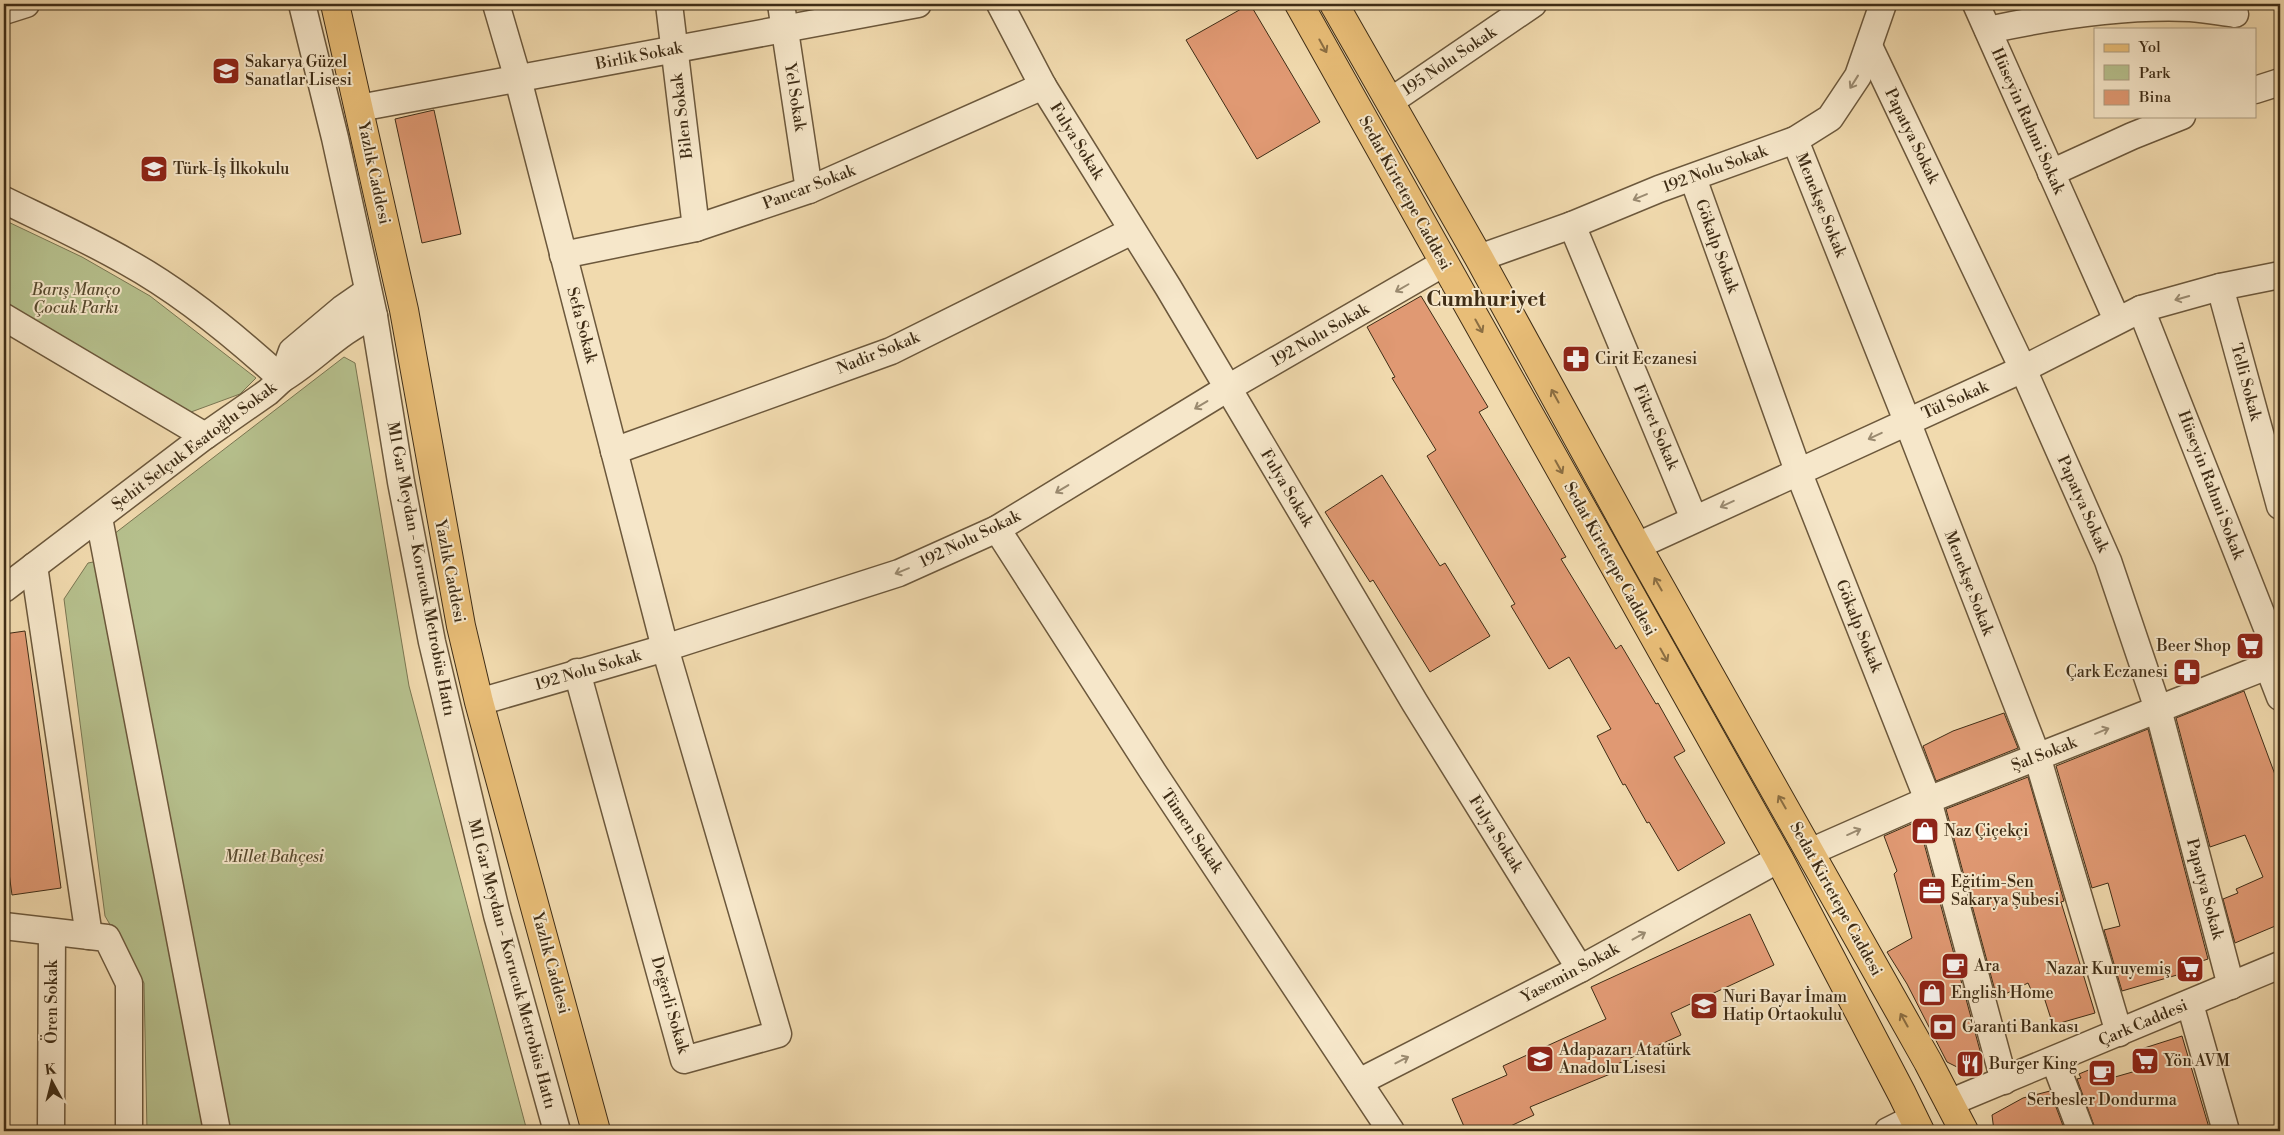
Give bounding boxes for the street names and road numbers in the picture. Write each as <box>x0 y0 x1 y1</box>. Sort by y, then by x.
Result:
street label: 195 Nolu Sokak <box>1398 21 1501 100</box>
street label: Birlik Sokak <box>593 37 686 74</box>
street label: Hüseyin Rahmi Sokak <box>1987 45 2070 199</box>
street label: Yel Sokak <box>780 60 811 134</box>
street label: Bilen Sokak <box>667 71 697 161</box>
street label: Papatya Sokak <box>1880 85 1944 189</box>
street label: Fulya Sokak <box>1045 99 1109 185</box>
street label: Sedat Kirtetepe Caddesi <box>1354 112 1456 274</box>
street label: Yazlık Caddesi <box>353 119 395 226</box>
street label: 192 Nolu Sokak <box>1660 140 1772 197</box>
street label: Menekşe Sokak <box>1791 150 1852 262</box>
street label: Pancar Sokak <box>760 160 860 214</box>
street label: Gökalp Sokak <box>1691 196 1744 297</box>
street label: Sefa Sokak <box>562 285 602 367</box>
street label: 192 Nolu Sokak <box>1267 298 1374 371</box>
street label: Nadir Sokak <box>834 327 924 379</box>
street label: Telli Sokak <box>2226 341 2266 425</box>
street label: Şehit Selçuk Esatoğlu Sokak <box>108 376 282 515</box>
street label: Tül Sokak <box>1919 376 1993 423</box>
street label: Fikret Sokak <box>1629 381 1684 474</box>
street label: Hüseyin Rahmi Sokak <box>2173 408 2249 564</box>
street label: M1 Gar Meydan - Korucuk Metrobüs Hattı <box>383 420 459 718</box>
street label: Fulya Sokak <box>1256 446 1319 532</box>
street label: Papatya Sokak <box>2053 453 2114 557</box>
street label: Sedat Kirtetepe Caddesi <box>1559 478 1661 640</box>
street label: 192 Nolu Sokak <box>916 505 1025 572</box>
street label: Yazlık Caddesi <box>430 517 470 624</box>
street label: Menekşe Sokak <box>1940 528 1999 640</box>
street label: Gökalp Sokak <box>1831 577 1887 677</box>
street label: 192 Nolu Sokak <box>532 645 645 695</box>
street label: Şal Sokak <box>2008 732 2081 776</box>
street label: Tümen Sokak <box>1156 785 1228 878</box>
street label: Fulya Sokak <box>1464 792 1528 878</box>
street label: M1 Gar Meydan - Korucuk Metrobüs Hattı <box>464 817 560 1111</box>
street label: Sedat Kirtetepe Caddesi <box>1785 818 1887 980</box>
street label: Papatya Sokak <box>2182 836 2229 943</box>
street label: Yazlık Caddesi <box>528 909 574 1016</box>
street label: Yasemin Sokak <box>1517 938 1624 1008</box>
street label: Değerli Sokak <box>647 954 694 1057</box>
street label: Ören Sokak <box>40 959 62 1044</box>
street label: Çark Caddesi <box>2095 995 2191 1051</box>

